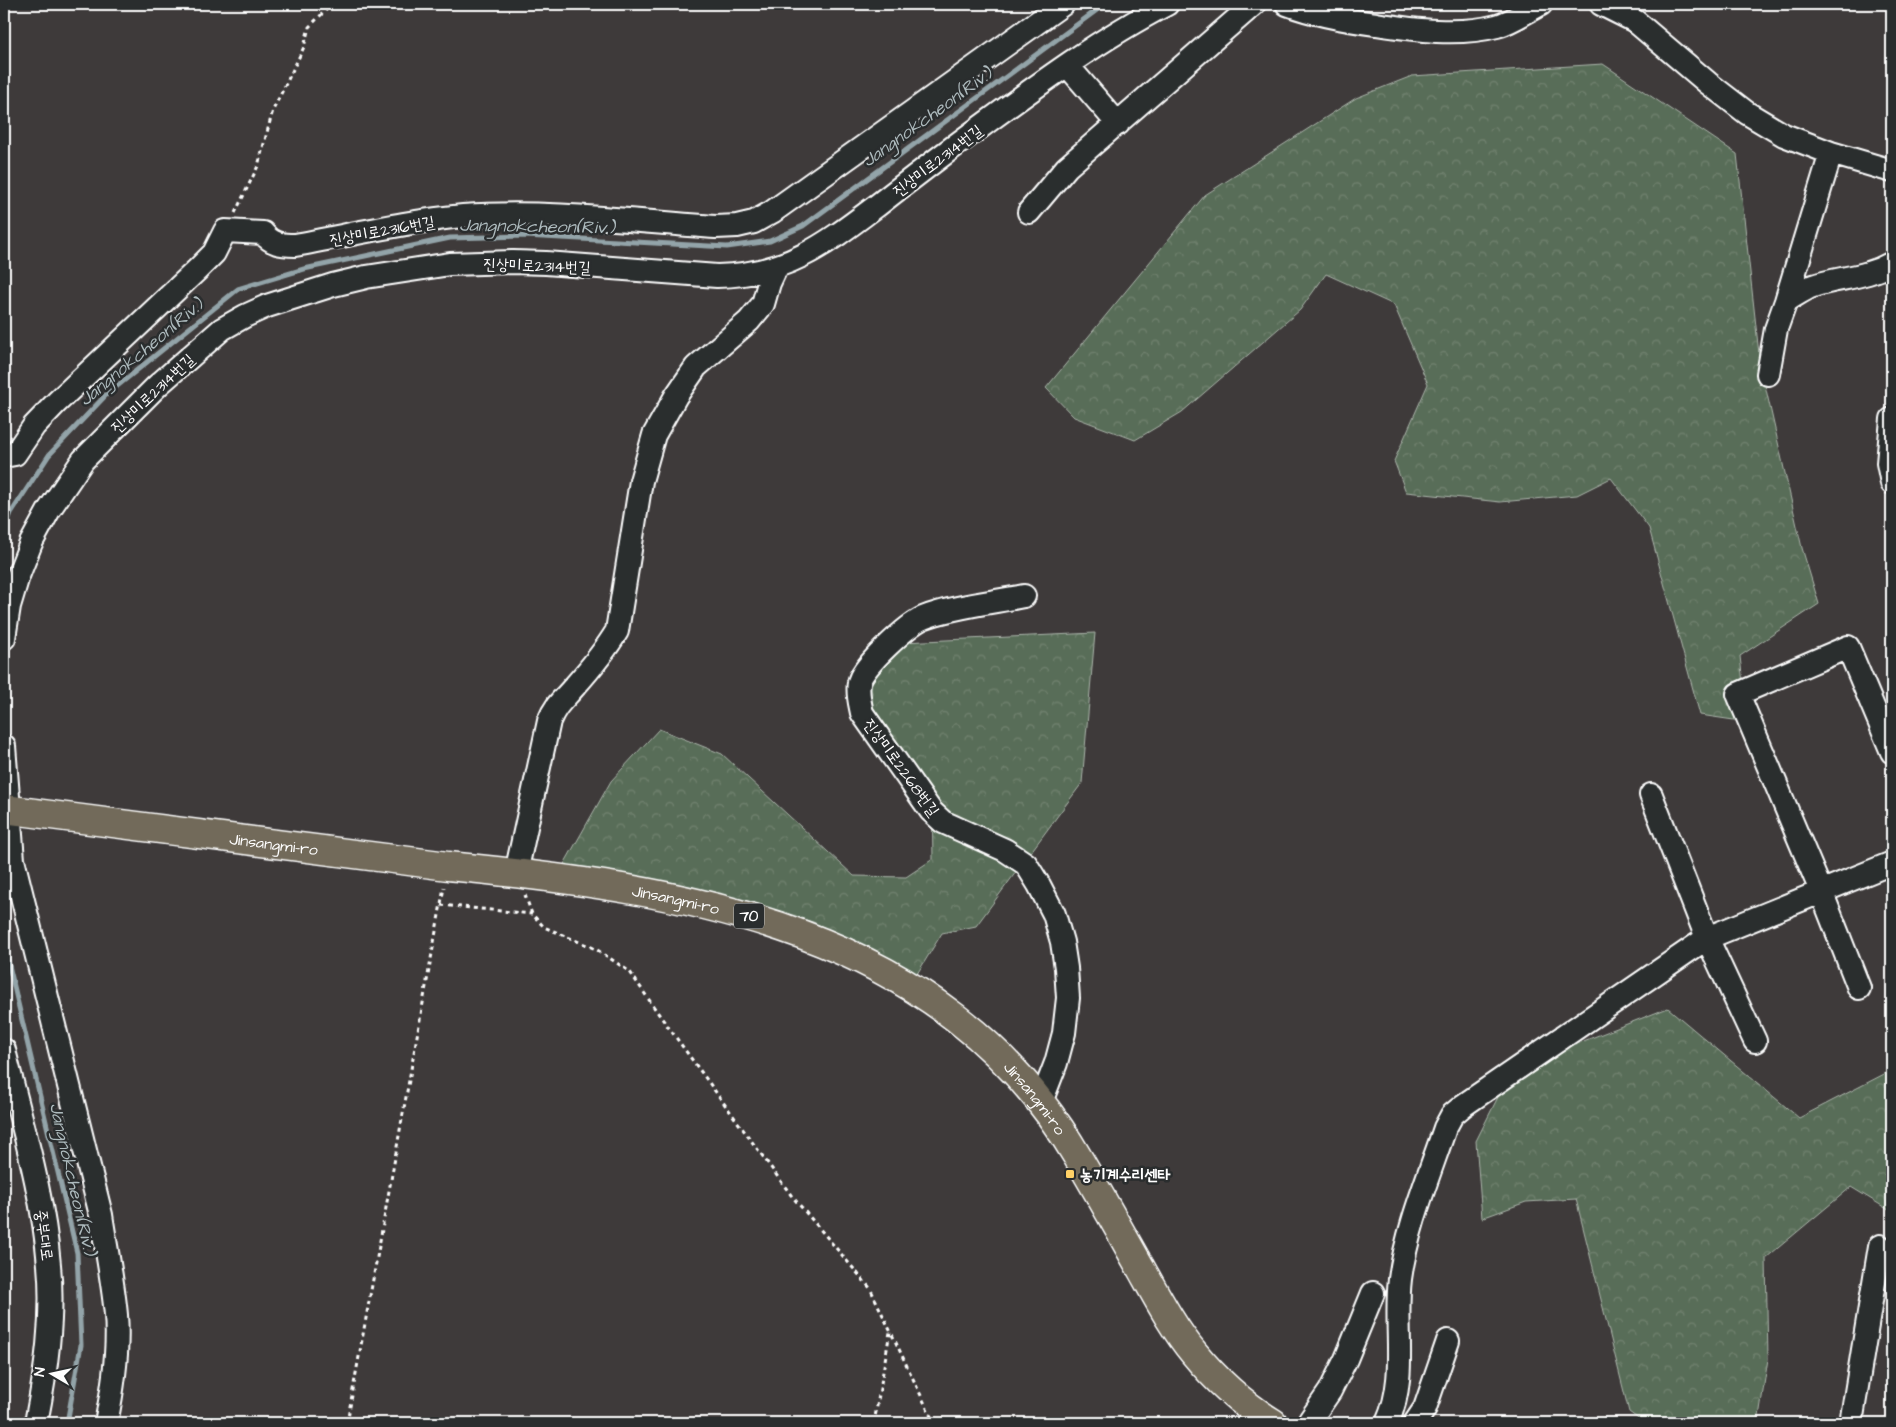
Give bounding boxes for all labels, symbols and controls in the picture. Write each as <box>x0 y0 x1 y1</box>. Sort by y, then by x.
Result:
water label: Jangnokcheon(Riv.) <box>857 61 999 174</box>
street label: 진상미로2314번길 <box>888 120 987 202</box>
street label: 진상미로2316번길 <box>328 211 437 251</box>
water label: Jangnokcheon(Riv.) <box>459 213 617 241</box>
street label: 진상미로2314번길 <box>483 253 591 279</box>
water label: Jangnokcheon(Riv.) <box>74 292 211 413</box>
street label: 진상미로2314번길 <box>106 349 200 438</box>
street label: 진상미로2268번길 <box>858 714 944 821</box>
street label: Jinsangmi-ro <box>228 828 319 861</box>
street label: Jinsangmi-ro <box>630 880 722 920</box>
road number: 70 <box>734 904 764 928</box>
street label: Jinsangmi-ro <box>998 1057 1071 1140</box>
water label: Jangnokcheon(Riv.) <box>42 1101 103 1259</box>
place label: 농기계수리센타 <box>1080 1164 1171 1186</box>
marker: 농기계수리센타 <box>1064 1168 1076 1180</box>
street label: 중부대로 <box>30 1208 58 1262</box>
north arrow <box>28 1350 78 1400</box>
text: N <box>30 1366 51 1378</box>

